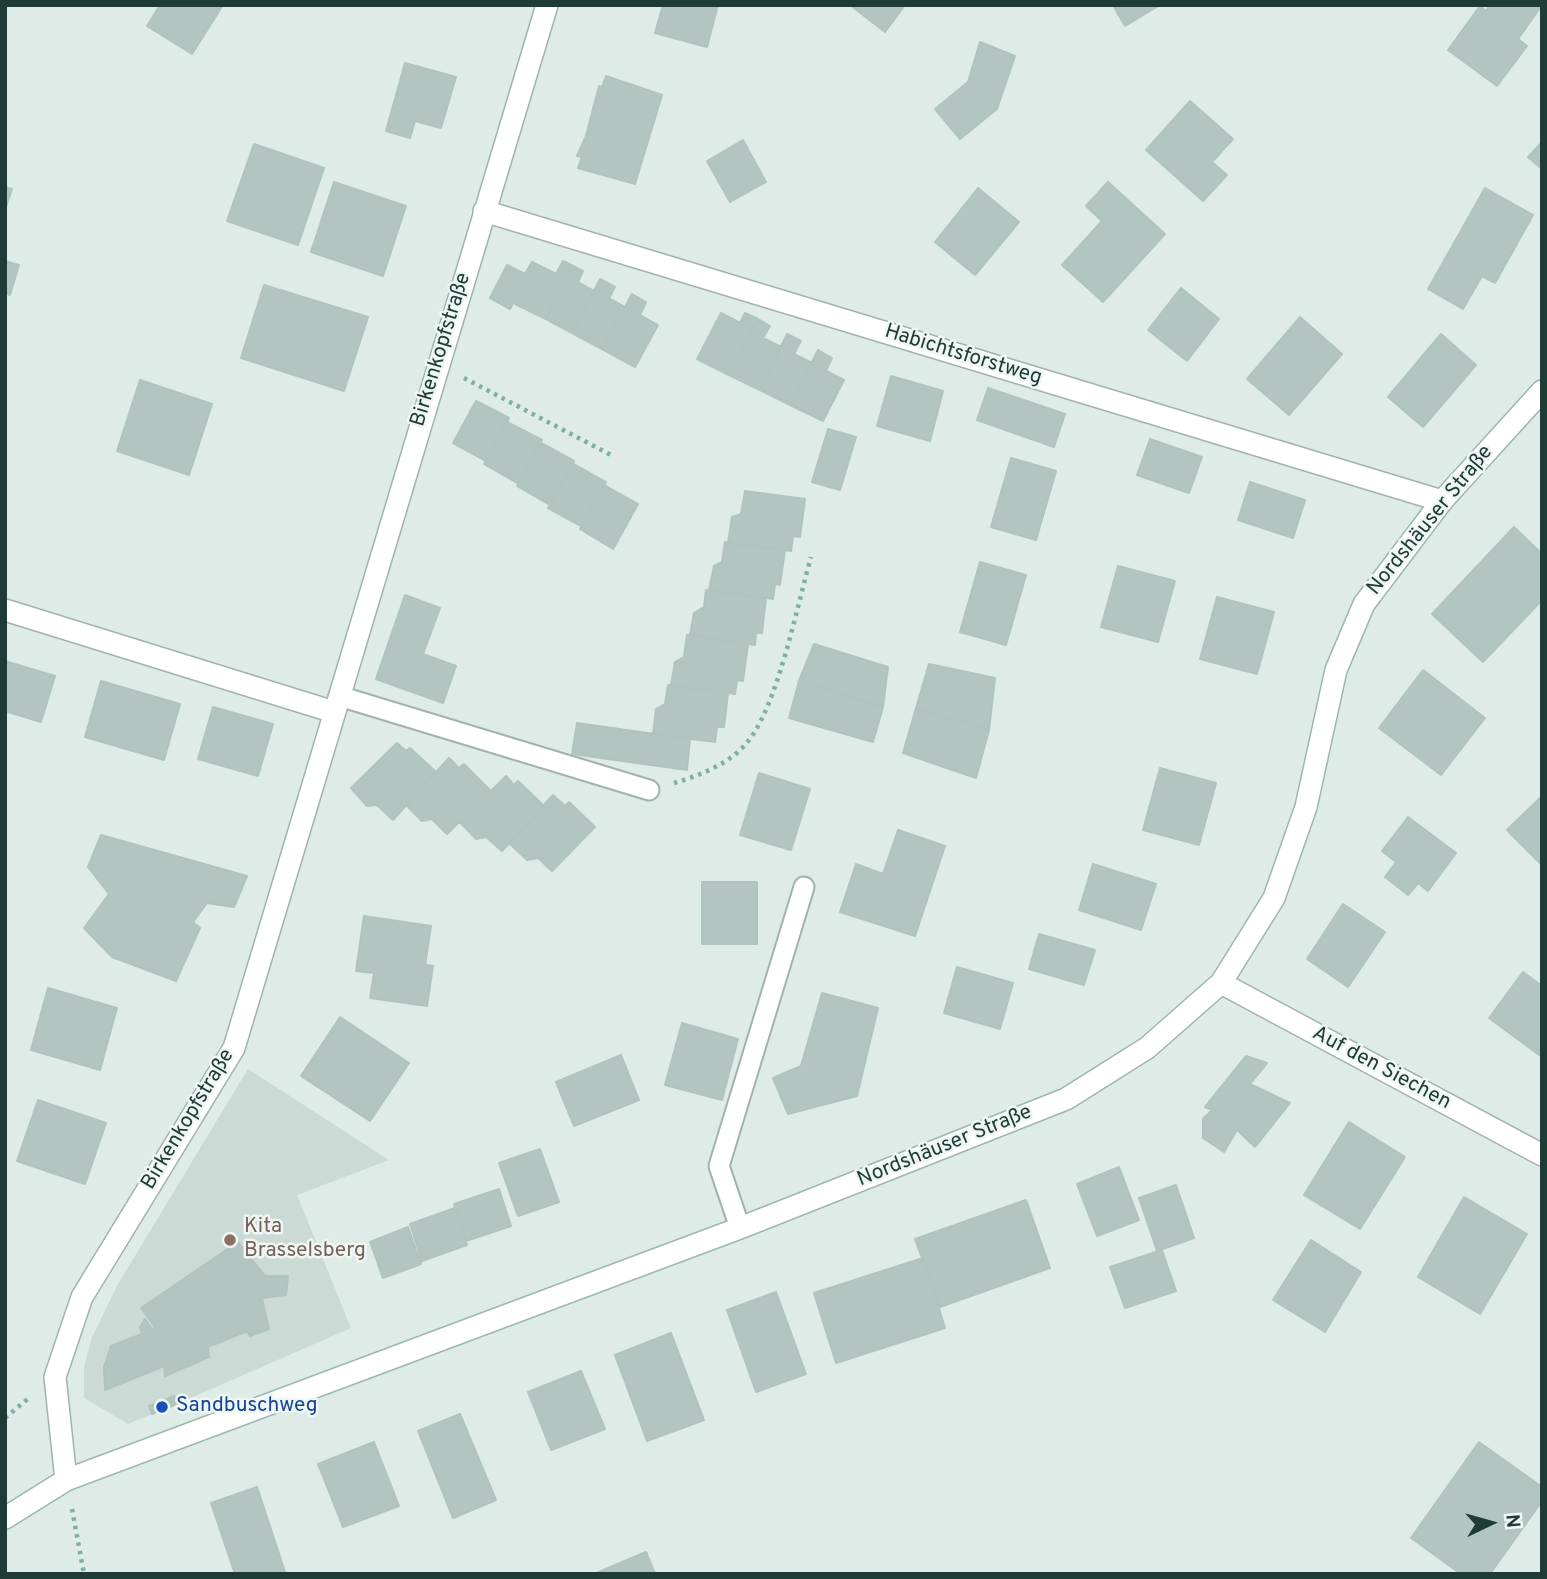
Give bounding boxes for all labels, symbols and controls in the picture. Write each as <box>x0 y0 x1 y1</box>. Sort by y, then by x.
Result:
street label: Birkenkopfstraße <box>407 270 477 430</box>
street label: Habichtsforstweg <box>881 320 1045 392</box>
street label: Nordshäuser Straße <box>1363 441 1499 601</box>
street label: Auf den Siechen <box>1307 1022 1455 1116</box>
street label: Birkenkopfstraße <box>137 1045 241 1195</box>
street label: Nordshäuser Straße <box>854 1100 1036 1194</box>
place label: Kita Brasselsberg <box>244 1215 366 1265</box>
marker: Kita Brasselsberg <box>222 1232 238 1248</box>
place label: Sandbuschweg <box>176 1394 318 1420</box>
marker: Sandbuschweg <box>154 1399 170 1415</box>
north arrow <box>1456 1488 1526 1558</box>
text: N <box>1499 1513 1524 1529</box>

